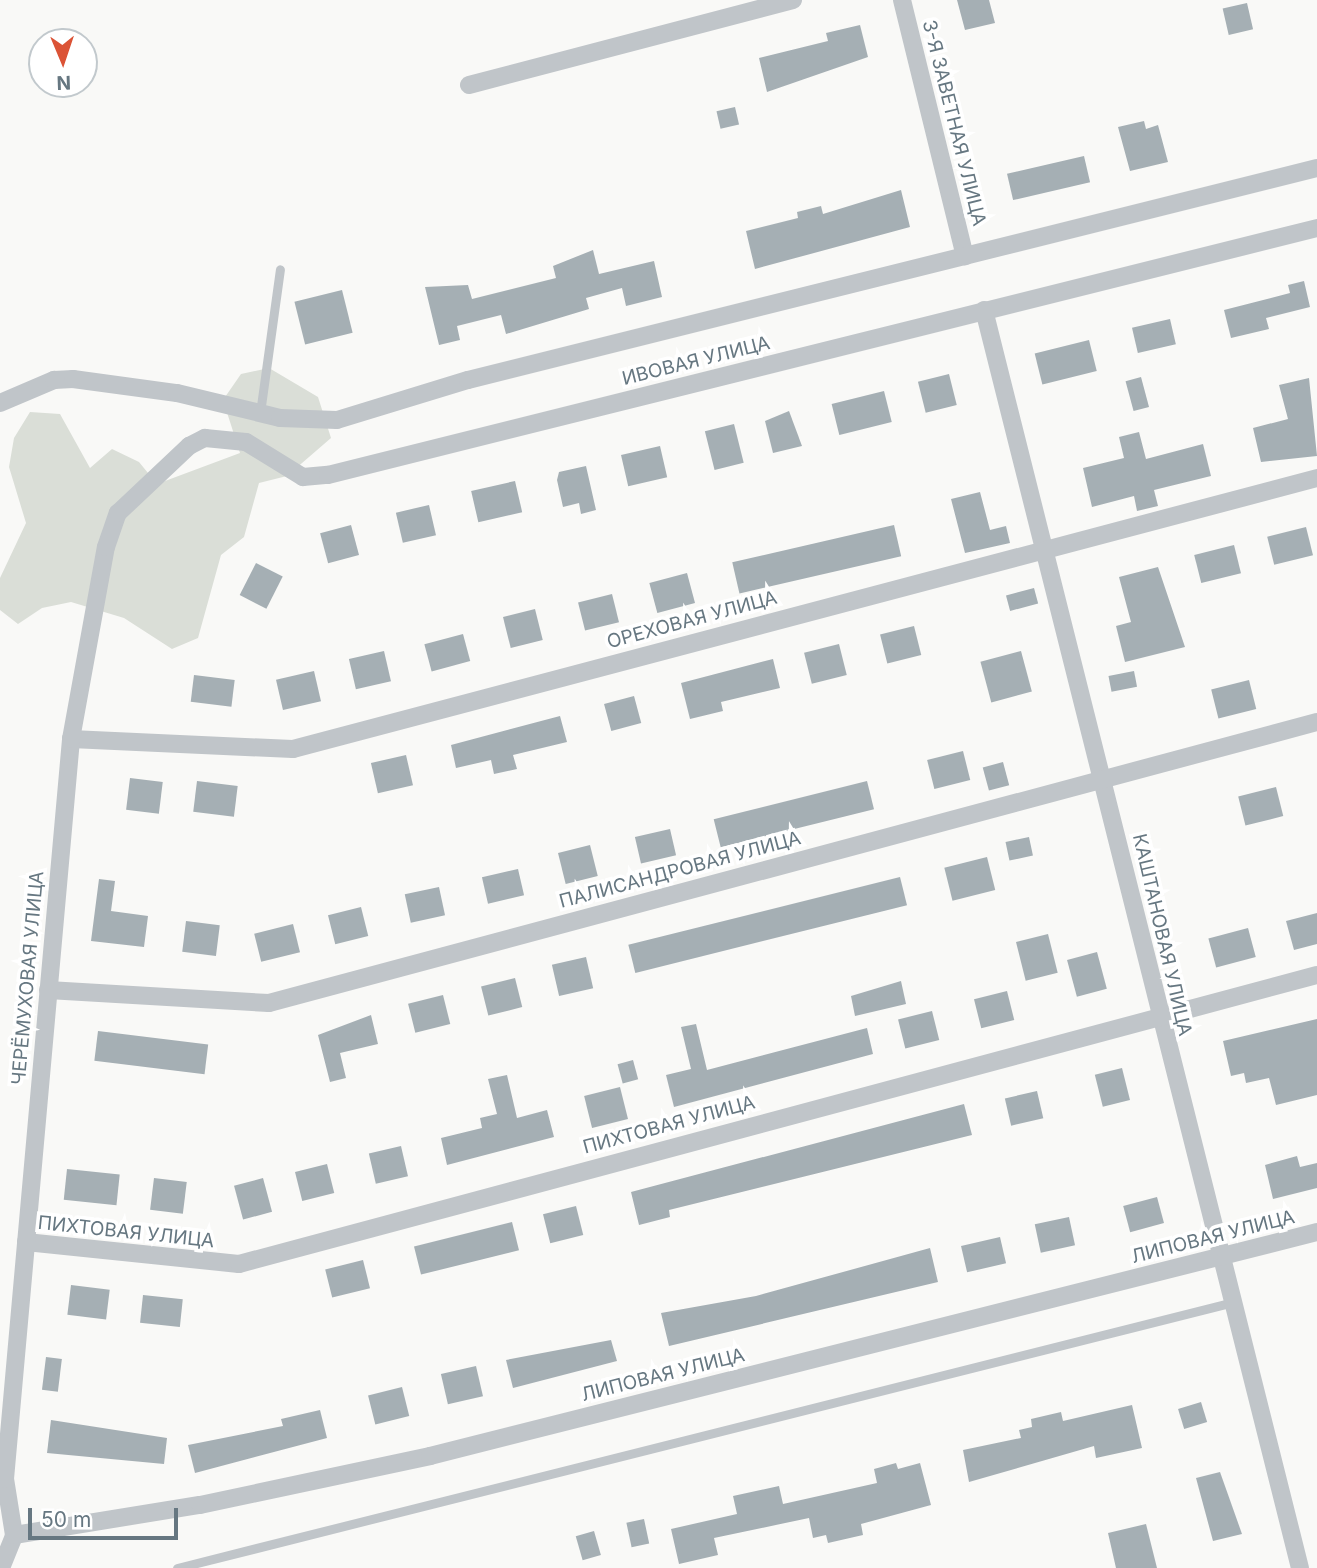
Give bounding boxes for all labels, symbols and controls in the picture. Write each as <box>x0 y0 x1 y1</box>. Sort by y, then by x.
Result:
street label: 3-Я ЗАВЕТНАЯ УЛИЦА <box>917 18 991 228</box>
north arrow <box>28 28 98 98</box>
text: N <box>56 71 71 94</box>
street label: ИВОВАЯ УЛИЦА <box>620 332 772 390</box>
street label: ОРЕХОВАЯ УЛИЦА <box>604 586 780 654</box>
street label: ПАЛИСАНДРОВАЯ УЛИЦА <box>557 827 803 913</box>
street label: КАШТАНОВАЯ УЛИЦА <box>1128 832 1196 1038</box>
street label: ЧЕРЁМУХОВАЯ УЛИЦА <box>7 870 49 1086</box>
street label: ПИХТОВАЯ УЛИЦА <box>580 1091 758 1159</box>
street label: ЛИПОВАЯ УЛИЦА <box>1129 1206 1297 1268</box>
street label: ПИХТОВАЯ УЛИЦА <box>37 1211 215 1253</box>
street label: ЛИПОВАЯ УЛИЦА <box>579 1344 747 1406</box>
scale bar <box>32 1494 182 1538</box>
text: 50 m <box>41 1507 91 1532</box>

